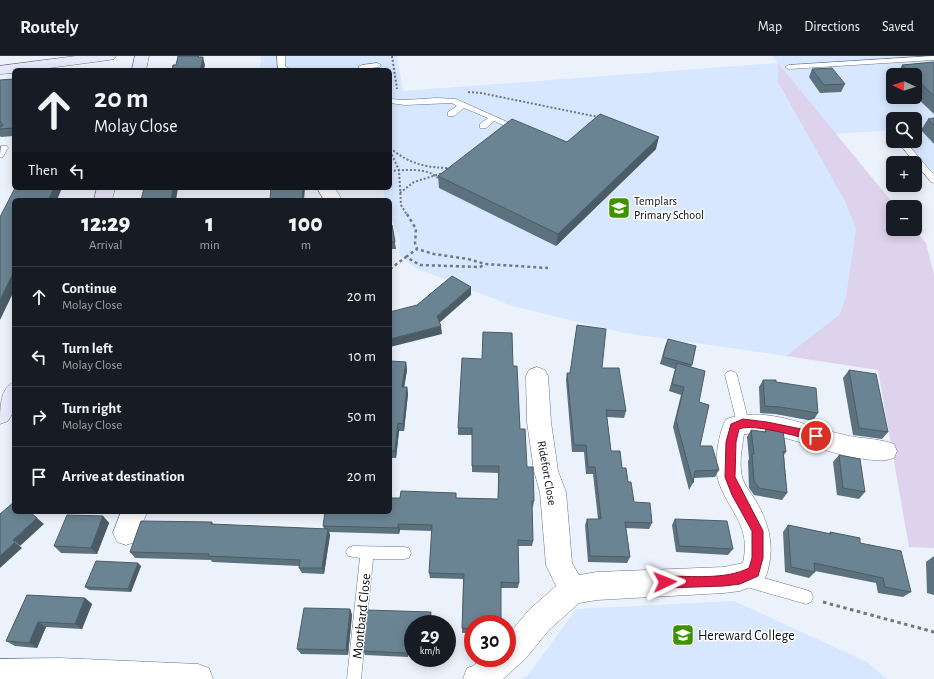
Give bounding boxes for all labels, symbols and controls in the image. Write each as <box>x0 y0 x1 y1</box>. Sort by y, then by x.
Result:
text: Routely <box>20 18 79 37</box>
text: Map <box>758 20 782 34</box>
text: Directions <box>804 20 860 34</box>
text: Saved <box>882 20 914 34</box>
north arrow <box>886 68 922 104</box>
map controls <box>886 68 922 236</box>
icon: ahead <box>28 84 80 136</box>
text: 20 m <box>94 85 149 113</box>
button: search <box>886 112 922 148</box>
text: Molay Close <box>94 118 177 136</box>
button: + <box>886 156 922 192</box>
icon: left <box>66 160 88 182</box>
text: Then <box>28 163 58 178</box>
school or university icon: Templars Primary School <box>606 195 632 221</box>
place label: Templars Primary School <box>634 195 704 222</box>
button: − <box>886 200 922 236</box>
text: 12:29 <box>81 212 130 236</box>
text: 1 <box>205 212 214 236</box>
text: 100 <box>289 212 323 236</box>
text: Arrival <box>89 239 122 252</box>
text: min <box>200 239 220 252</box>
text: m <box>301 239 311 252</box>
text: Continue <box>62 281 117 296</box>
icon: ahead <box>28 286 50 308</box>
text: 20 m <box>347 289 376 304</box>
text: Molay Close <box>62 299 122 312</box>
text: Turn left <box>62 341 113 356</box>
icon: left <box>28 346 50 368</box>
text: 10 m <box>348 349 376 364</box>
text: Molay Close <box>62 359 122 372</box>
text: Turn right <box>62 401 121 416</box>
icon: right <box>28 406 50 428</box>
text: 50 m <box>347 409 376 424</box>
text: Molay Close <box>62 419 122 432</box>
pin <box>799 419 833 453</box>
icon: arrive <box>805 425 827 447</box>
street label: Ridefort Close <box>535 440 559 506</box>
icon: arrive <box>28 466 50 488</box>
text: Arrive at destination <box>62 469 185 484</box>
text: 20 m <box>347 469 376 484</box>
position arrow <box>644 561 686 603</box>
street label: Montbard Close <box>351 573 373 660</box>
speed limit sign: 30 <box>464 615 516 667</box>
school or university icon: Hereward College <box>670 622 696 648</box>
text: 29 <box>420 626 440 646</box>
place label: Hereward College <box>698 629 795 643</box>
text: km/h <box>420 646 440 656</box>

